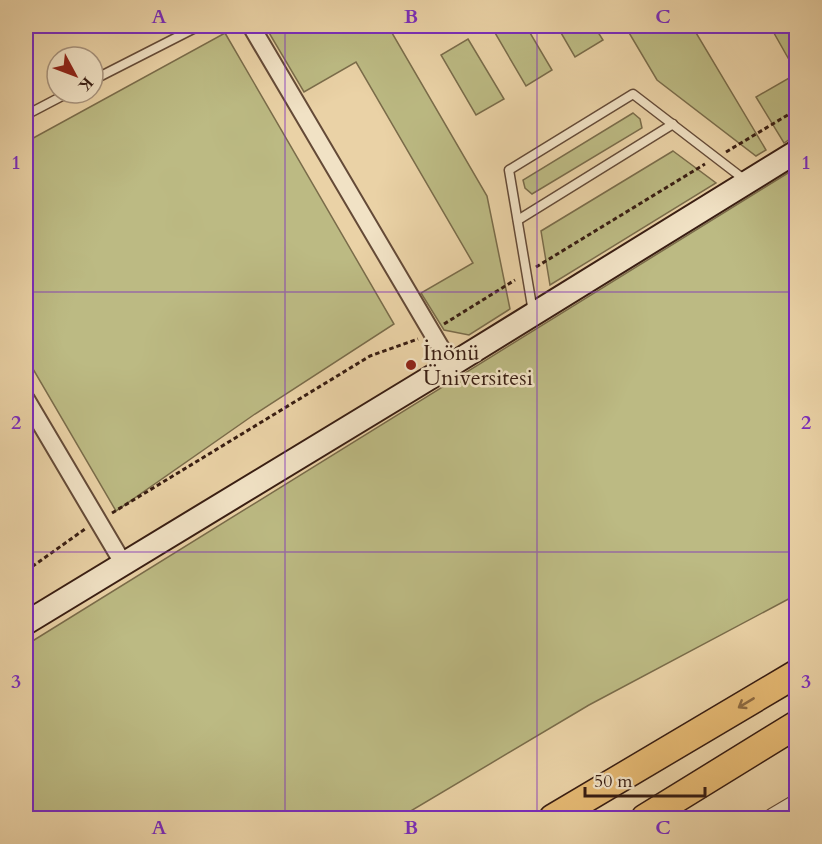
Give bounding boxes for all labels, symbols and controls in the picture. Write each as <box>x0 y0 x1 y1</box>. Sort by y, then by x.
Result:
text: A <box>151 3 167 30</box>
text: B <box>404 3 418 30</box>
text: C <box>655 3 671 30</box>
north arrow <box>45 45 105 105</box>
text: K <box>73 72 98 96</box>
text: 1 <box>11 149 21 176</box>
text: 1 <box>801 149 811 176</box>
place label: İnönü Üniversitesi <box>423 338 533 393</box>
marker: İnönü Üniversitesi <box>404 358 418 372</box>
text: 2 <box>11 409 21 436</box>
text: 2 <box>801 409 811 436</box>
text: 3 <box>11 668 21 695</box>
text: 3 <box>801 668 811 695</box>
one-way arrow <box>738 698 755 710</box>
scale bar <box>585 760 705 798</box>
text: 50 m <box>594 769 633 794</box>
text: A <box>151 814 167 841</box>
text: B <box>404 814 418 841</box>
text: C <box>655 814 671 841</box>

